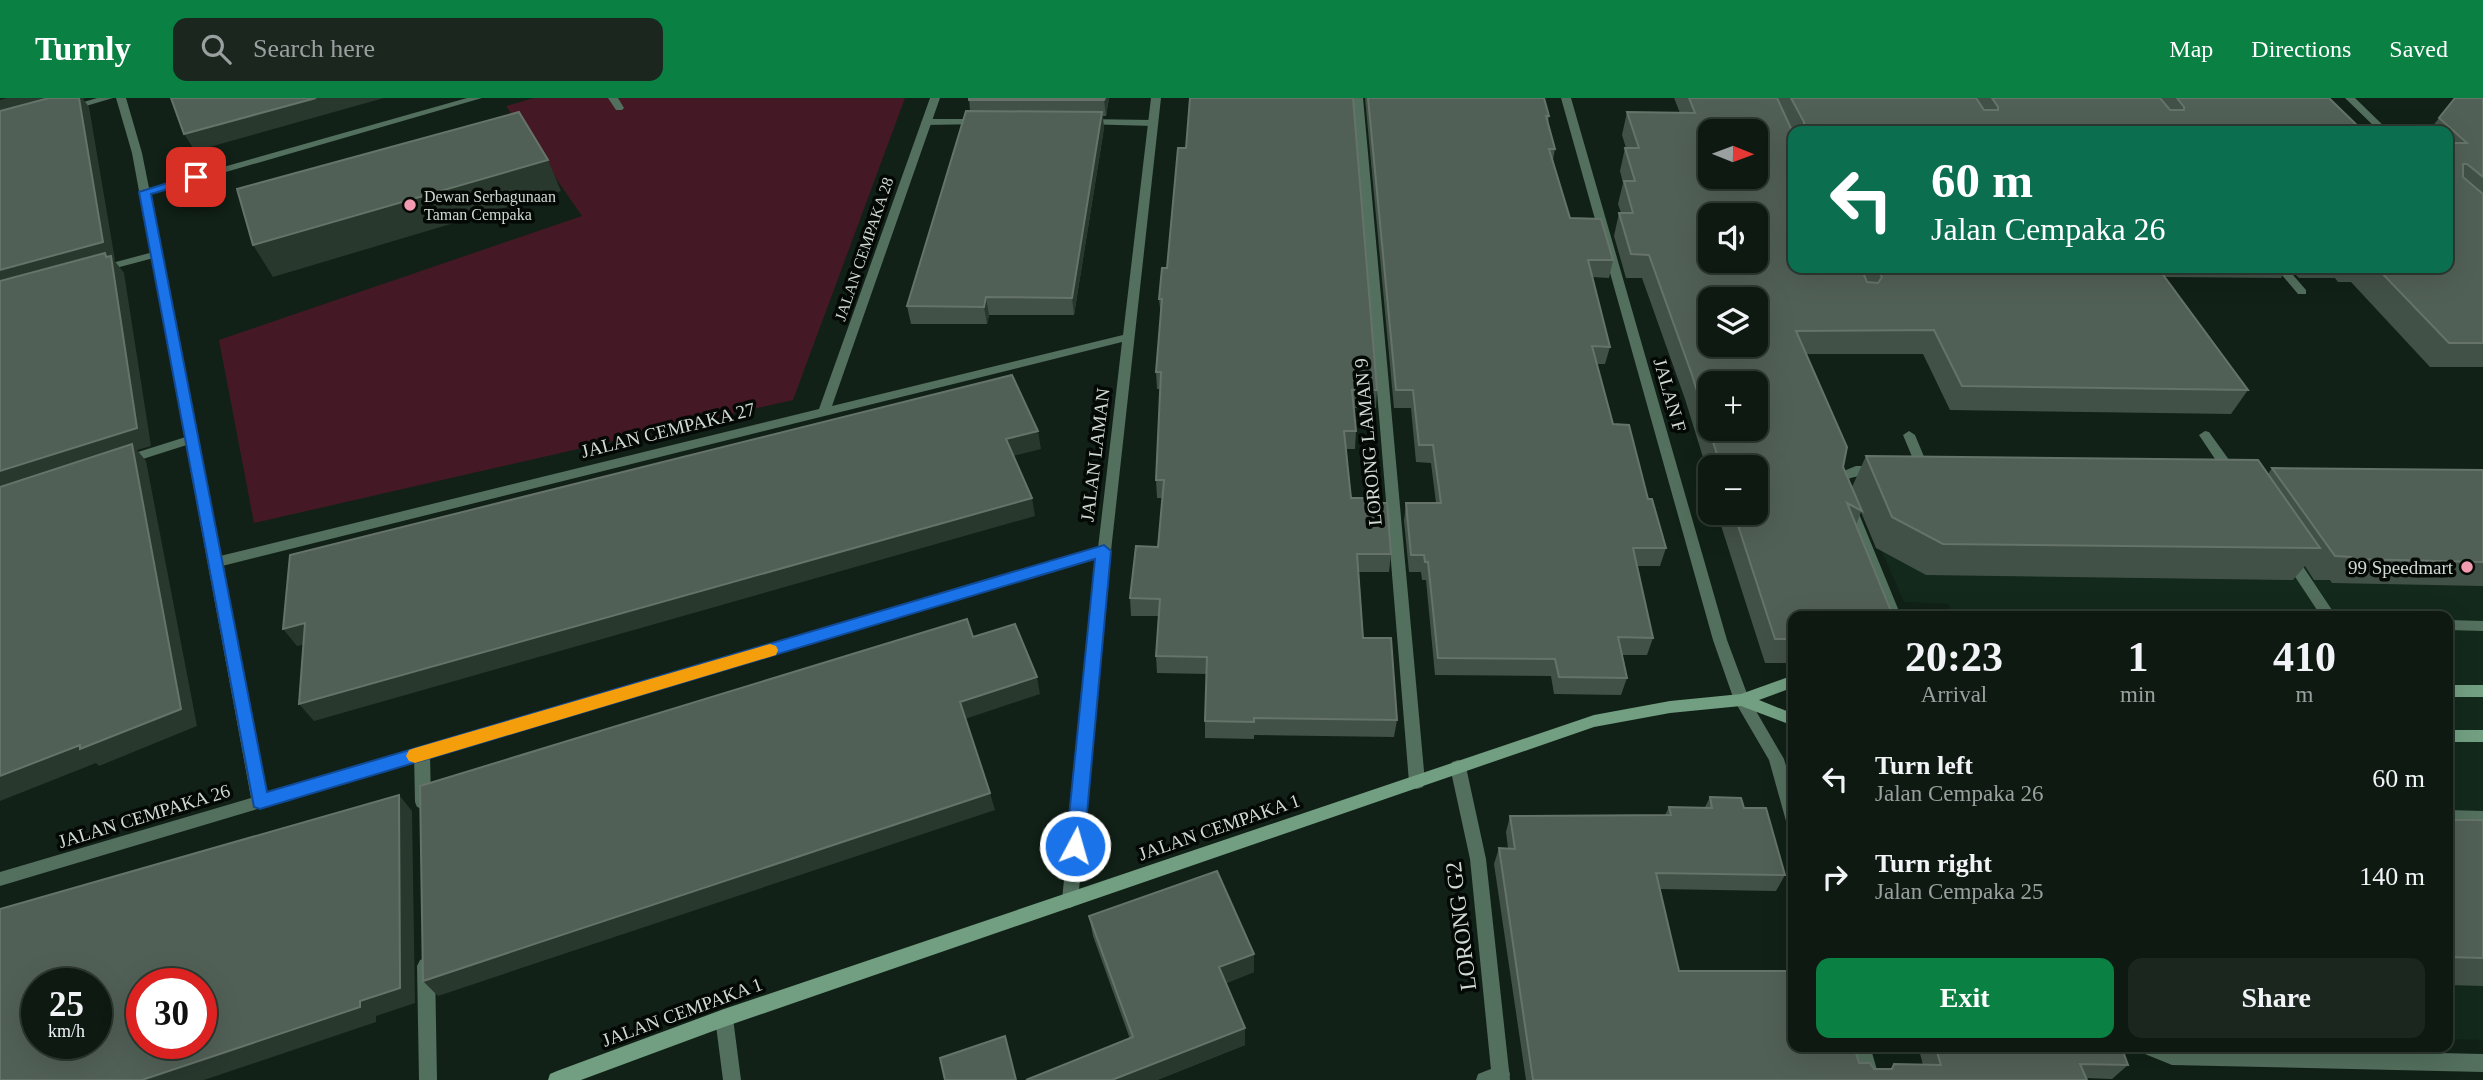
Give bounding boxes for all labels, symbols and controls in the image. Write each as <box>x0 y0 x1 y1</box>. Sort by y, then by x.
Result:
search box <box>173 18 663 81</box>
icon: search <box>197 30 235 68</box>
text: Turnly <box>35 31 131 67</box>
text: Search here <box>253 34 375 63</box>
text: Map <box>2169 36 2213 62</box>
text: Directions <box>2251 36 2351 62</box>
text: Saved <box>2389 36 2448 62</box>
north arrow <box>1698 119 1768 189</box>
map controls <box>1698 119 1768 525</box>
pin <box>166 147 226 207</box>
text: 60 m <box>1931 153 2033 208</box>
icon: left <box>1816 154 1907 245</box>
icon: arrive <box>177 158 215 196</box>
street label: JALAN CEMPAKA 28 <box>831 175 897 323</box>
place label: Dewan Serbagunaan Taman Cempaka <box>424 188 556 224</box>
marker: Dewan Serbagunaan Taman Cempaka <box>402 197 418 213</box>
button: sound <box>1698 203 1768 273</box>
text: Jalan Cempaka 26 <box>1931 211 2166 247</box>
button: layers <box>1698 287 1768 357</box>
street label: JALAN F <box>1650 356 1690 434</box>
street label: LORONG LAMAN 9 <box>1350 357 1386 527</box>
button: + <box>1698 371 1768 441</box>
street label: JALAN LAMAN <box>1076 387 1114 523</box>
street label: JALAN CEMPAKA 27 <box>579 398 757 462</box>
button: − <box>1698 455 1768 525</box>
place label: 99 Speedmart <box>2348 557 2454 578</box>
marker: 99 Speedmart <box>2459 559 2475 575</box>
text: 20:23 <box>1905 634 2003 680</box>
text: 1 <box>2127 634 2148 680</box>
text: 410 <box>2273 634 2336 680</box>
text: Arrival <box>1921 682 1987 707</box>
text: min <box>2120 682 2156 707</box>
text: m <box>2295 682 2313 707</box>
text: Turn left <box>1875 751 1973 780</box>
icon: left <box>1816 760 1854 798</box>
text: 60 m <box>2372 764 2425 793</box>
street label: JALAN CEMPAKA 26 <box>55 780 233 852</box>
text: Jalan Cempaka 26 <box>1875 781 2044 806</box>
street label: JALAN CEMPAKA 1 <box>1136 790 1302 864</box>
position arrow <box>1038 809 1112 883</box>
text: Turn right <box>1875 849 1992 878</box>
icon: right <box>1816 858 1854 896</box>
street label: LORONG G2 <box>1441 860 1481 992</box>
text: 140 m <box>2359 862 2425 891</box>
text: Jalan Cempaka 25 <box>1875 879 2044 904</box>
button: Exit <box>1816 958 2114 1038</box>
button: Share <box>2128 958 2425 1038</box>
speed limit sign: 30 <box>126 968 217 1059</box>
street label: JALAN CEMPAKA 1 <box>599 973 765 1051</box>
text: 25 <box>49 985 84 1024</box>
text: km/h <box>48 1021 85 1041</box>

